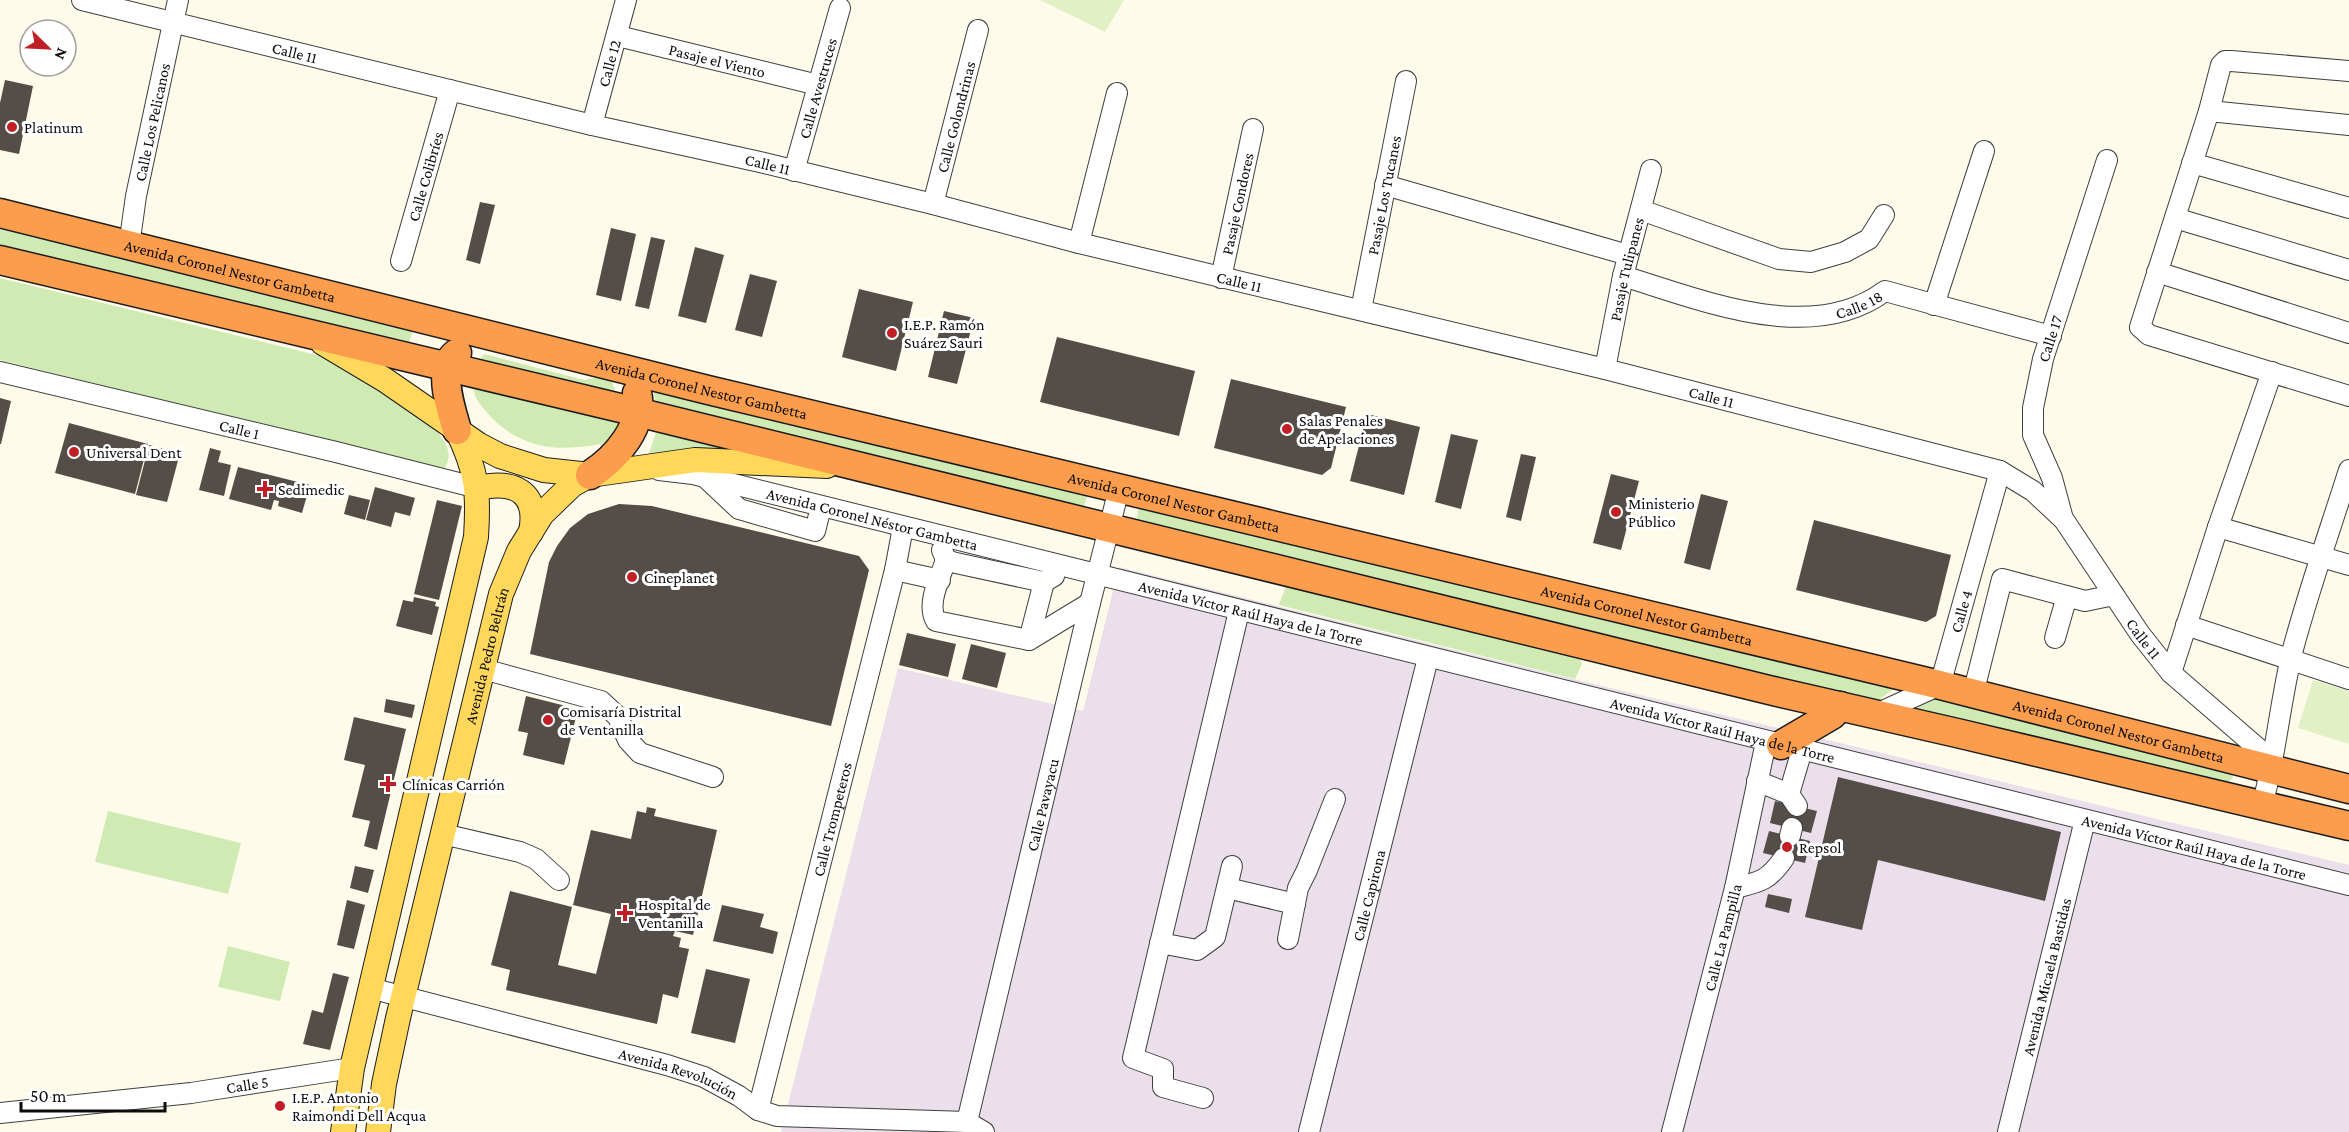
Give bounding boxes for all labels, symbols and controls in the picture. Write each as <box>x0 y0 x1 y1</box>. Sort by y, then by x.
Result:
north arrow <box>18 18 78 78</box>
street label: Calle Avestruces <box>796 36 840 141</box>
street label: Calle 12 <box>595 38 624 89</box>
street label: Calle 11 <box>270 39 319 66</box>
street label: Pasaje el Viento <box>667 41 767 81</box>
text: N <box>51 45 71 62</box>
street label: Calle Golondrinas <box>933 59 979 175</box>
street label: Calle Los Pelicanos <box>131 62 173 183</box>
place label: Platinum <box>24 119 83 136</box>
marker: Platinum <box>5 120 19 134</box>
street label: Calle Colibríes <box>405 130 447 223</box>
street label: Pasaje Los Tucanes <box>1364 134 1404 256</box>
street label: Calle 11 <box>743 151 792 178</box>
street label: Pasaje Condores <box>1218 151 1257 256</box>
street label: Pasaje Tulipanes <box>1606 216 1647 323</box>
street label: Avenida Coronel Nestor Gambetta <box>122 236 338 306</box>
street label: Calle 11 <box>1215 268 1263 295</box>
street label: Calle 18 <box>1834 287 1886 322</box>
street label: Calle 17 <box>2035 313 2066 364</box>
place label: I.E.P. Ramón Suárez Sauri <box>904 316 985 351</box>
marker: I.E.P. Ramón Suárez Sauri <box>885 326 899 340</box>
street label: Avenida Coronel Nestor Gambetta <box>594 354 809 423</box>
street label: Calle 11 <box>1687 383 1736 411</box>
place label: Salas Penales de Apelaciones <box>1299 412 1394 448</box>
street label: Calle 1 <box>218 417 261 442</box>
marker: Salas Penales de Apelaciones <box>1280 422 1294 436</box>
place label: Universal Dent <box>86 444 182 461</box>
marker: Universal Dent <box>67 445 81 459</box>
street label: Avenida Coronel Nestor Gambetta <box>1066 469 1282 536</box>
marker: Sedimedic <box>256 480 274 498</box>
place label: Sedimedic <box>278 481 345 498</box>
street label: Avenida Coronel Néstor Gambetta <box>765 485 980 554</box>
place label: Ministerio Público <box>1628 495 1695 530</box>
marker: Ministerio Público <box>1609 505 1623 519</box>
place label: Cineplanet <box>644 569 715 587</box>
marker: Cineplanet <box>625 570 639 584</box>
street label: Avenida Víctor Raúl Haya de la Torre <box>1137 577 1365 649</box>
street label: Avenida Coronel Nestor Gambetta <box>1539 582 1755 649</box>
street label: Avenida Pedro Beltrán <box>462 584 512 726</box>
street label: Calle 4 <box>1947 588 1975 634</box>
street label: Calle 11 <box>2123 615 2164 662</box>
street label: Avenida Víctor Raúl Haya de la Torre <box>1608 694 1836 766</box>
street label: Avenida Coronel Nestor Gambetta <box>2011 696 2226 766</box>
place label: Comisaría Distrital de Ventanilla <box>560 703 681 738</box>
marker: Comisaría Distrital de Ventanilla <box>541 713 555 727</box>
street label: Calle Pavayacu <box>1023 756 1062 853</box>
street label: Calle Trompeteros <box>810 760 855 878</box>
marker: Clínicas Carrión <box>379 775 397 793</box>
place label: Clínicas Carrión <box>402 776 505 793</box>
street label: Avenida Víctor Raúl Haya de la Torre <box>2080 811 2308 883</box>
place label: Repsol <box>1799 839 1842 857</box>
marker: Repsol <box>1780 840 1794 854</box>
street label: Calle Capirona <box>1349 847 1389 943</box>
street label: Calle La Pampilla <box>1701 882 1745 993</box>
place label: Hospital de Ventanilla <box>638 896 711 931</box>
street label: Avenida Micaela Bastidas <box>2019 896 2074 1057</box>
marker: Hospital de Ventanilla <box>616 904 634 922</box>
street label: Avenida Revolución <box>617 1045 741 1103</box>
street label: Calle 5 <box>225 1073 270 1096</box>
scale bar <box>21 1075 165 1113</box>
text: 50 m <box>30 1086 67 1106</box>
place label: I.E.P. Antonio Raimondi Dell Acqua <box>292 1089 427 1125</box>
marker: I.E.P. Antonio Raimondi Dell Acqua <box>273 1099 287 1113</box>

